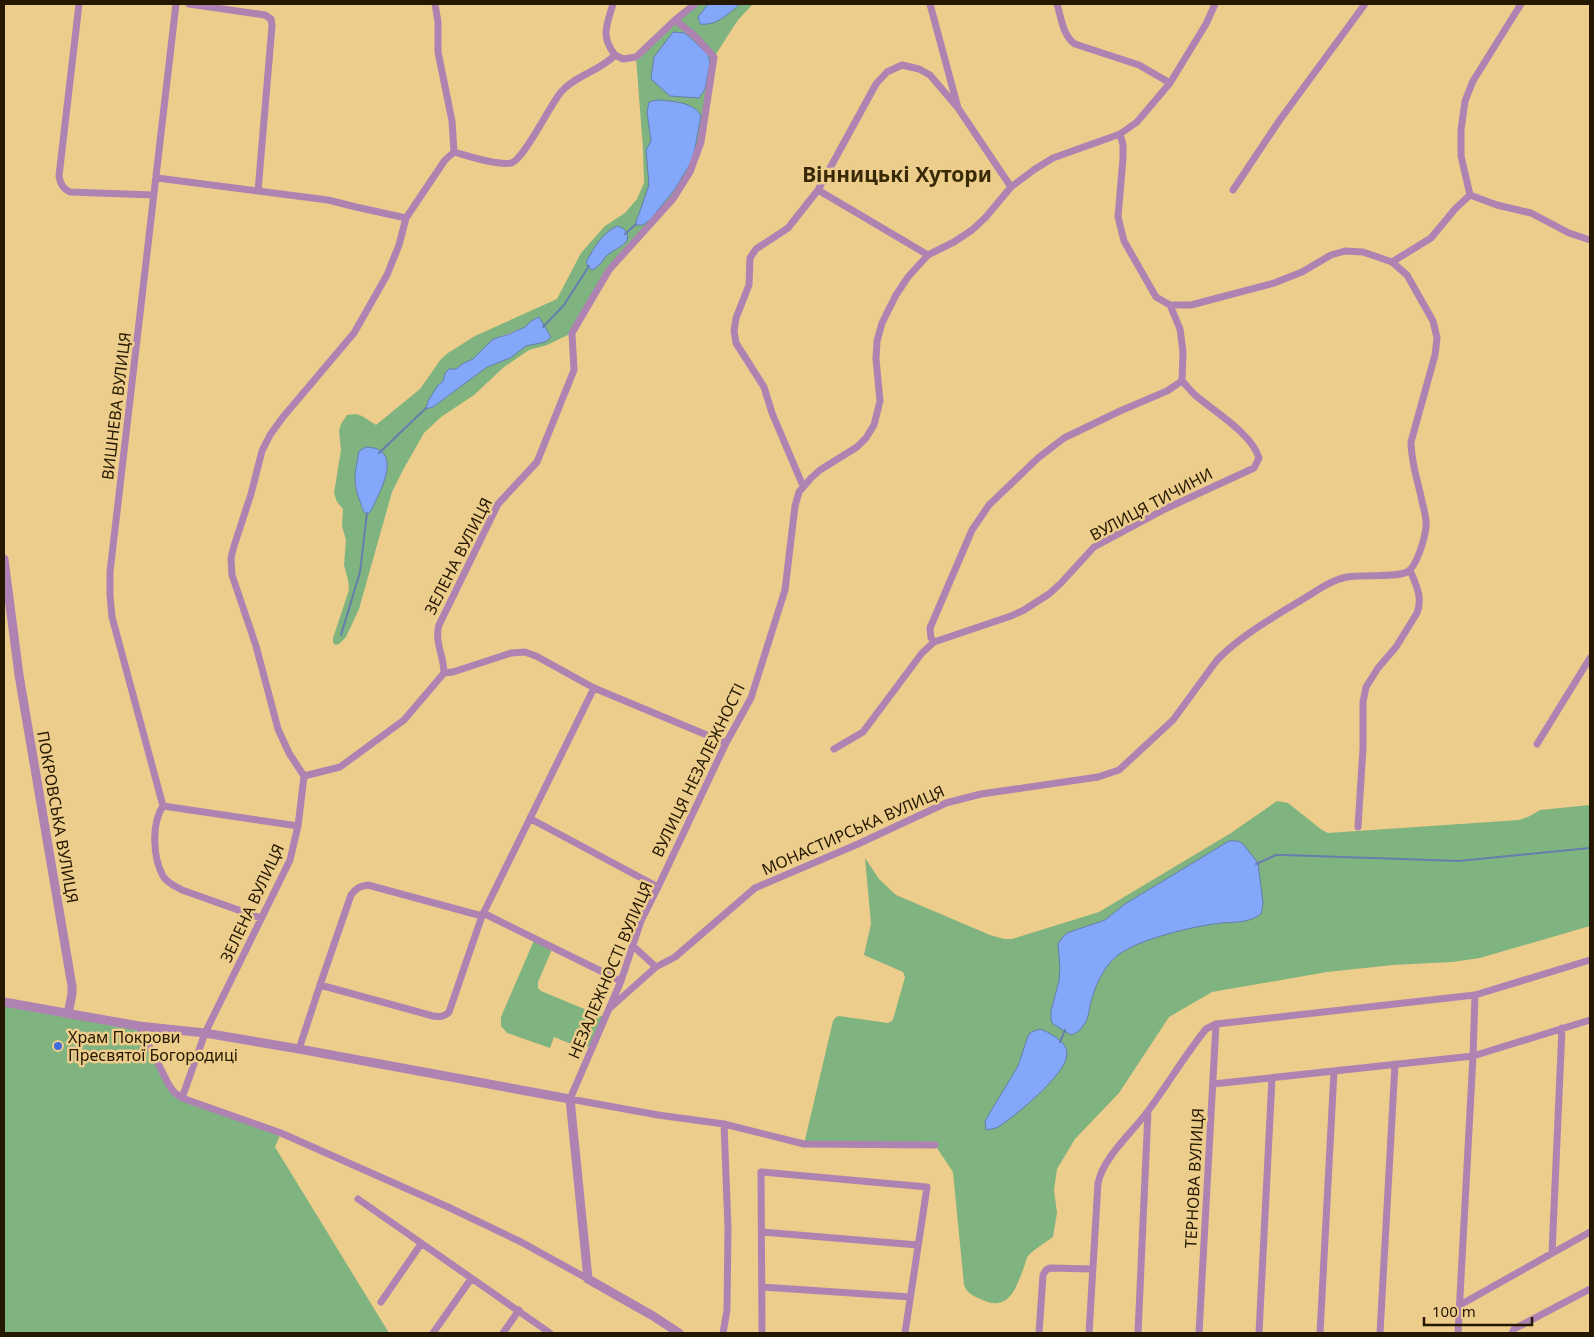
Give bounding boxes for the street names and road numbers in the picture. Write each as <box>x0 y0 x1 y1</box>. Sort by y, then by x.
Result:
street label: ВИШНЕВА ВУЛИЦЯ <box>96 331 136 481</box>
street label: ВУЛИЦЯ ТИЧИНИ <box>1086 462 1216 546</box>
street label: ЗЕЛЕНА ВУЛИЦЯ <box>419 494 497 618</box>
street label: ВУЛИЦЯ НЕЗАЛЕЖНОСТІ <box>646 679 750 861</box>
street label: ПОКРОВСЬКА ВУЛИЦЯ <box>32 729 84 905</box>
street label: МОНАСТИРСЬКА ВУЛИЦЯ <box>758 780 948 880</box>
street label: ЗЕЛЕНА ВУЛИЦЯ <box>215 840 289 966</box>
street label: НЕЗАЛЕЖНОСТІ ВУЛИЦЯ <box>563 878 657 1062</box>
street label: ТЕРНОВА ВУЛИЦЯ <box>1179 1107 1209 1249</box>

